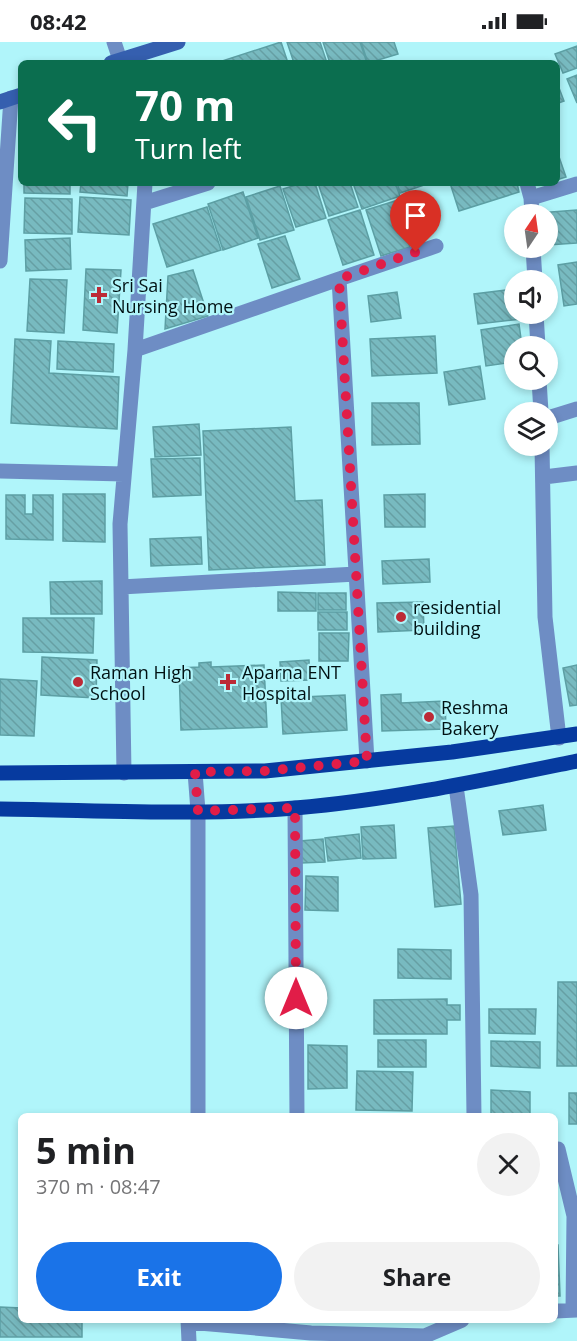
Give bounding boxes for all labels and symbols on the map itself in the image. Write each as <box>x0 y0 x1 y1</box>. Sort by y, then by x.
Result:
pin <box>390 190 441 252</box>
north arrow <box>504 204 558 258</box>
place label: Sri Sai Nursing Home <box>112 273 233 318</box>
marker: Sri Sai Nursing Home <box>90 286 108 304</box>
place label: residential building <box>413 595 501 640</box>
marker: residential building <box>394 610 408 624</box>
place label: Raman High School <box>90 660 192 705</box>
place label: Aparna ENT Hospital <box>242 660 341 705</box>
marker: Aparna ENT Hospital <box>219 673 237 691</box>
marker: Raman High School <box>71 675 85 689</box>
place label: Reshma Bakery <box>441 695 509 740</box>
marker: Reshma Bakery <box>422 710 436 724</box>
position arrow <box>264 966 328 1030</box>

